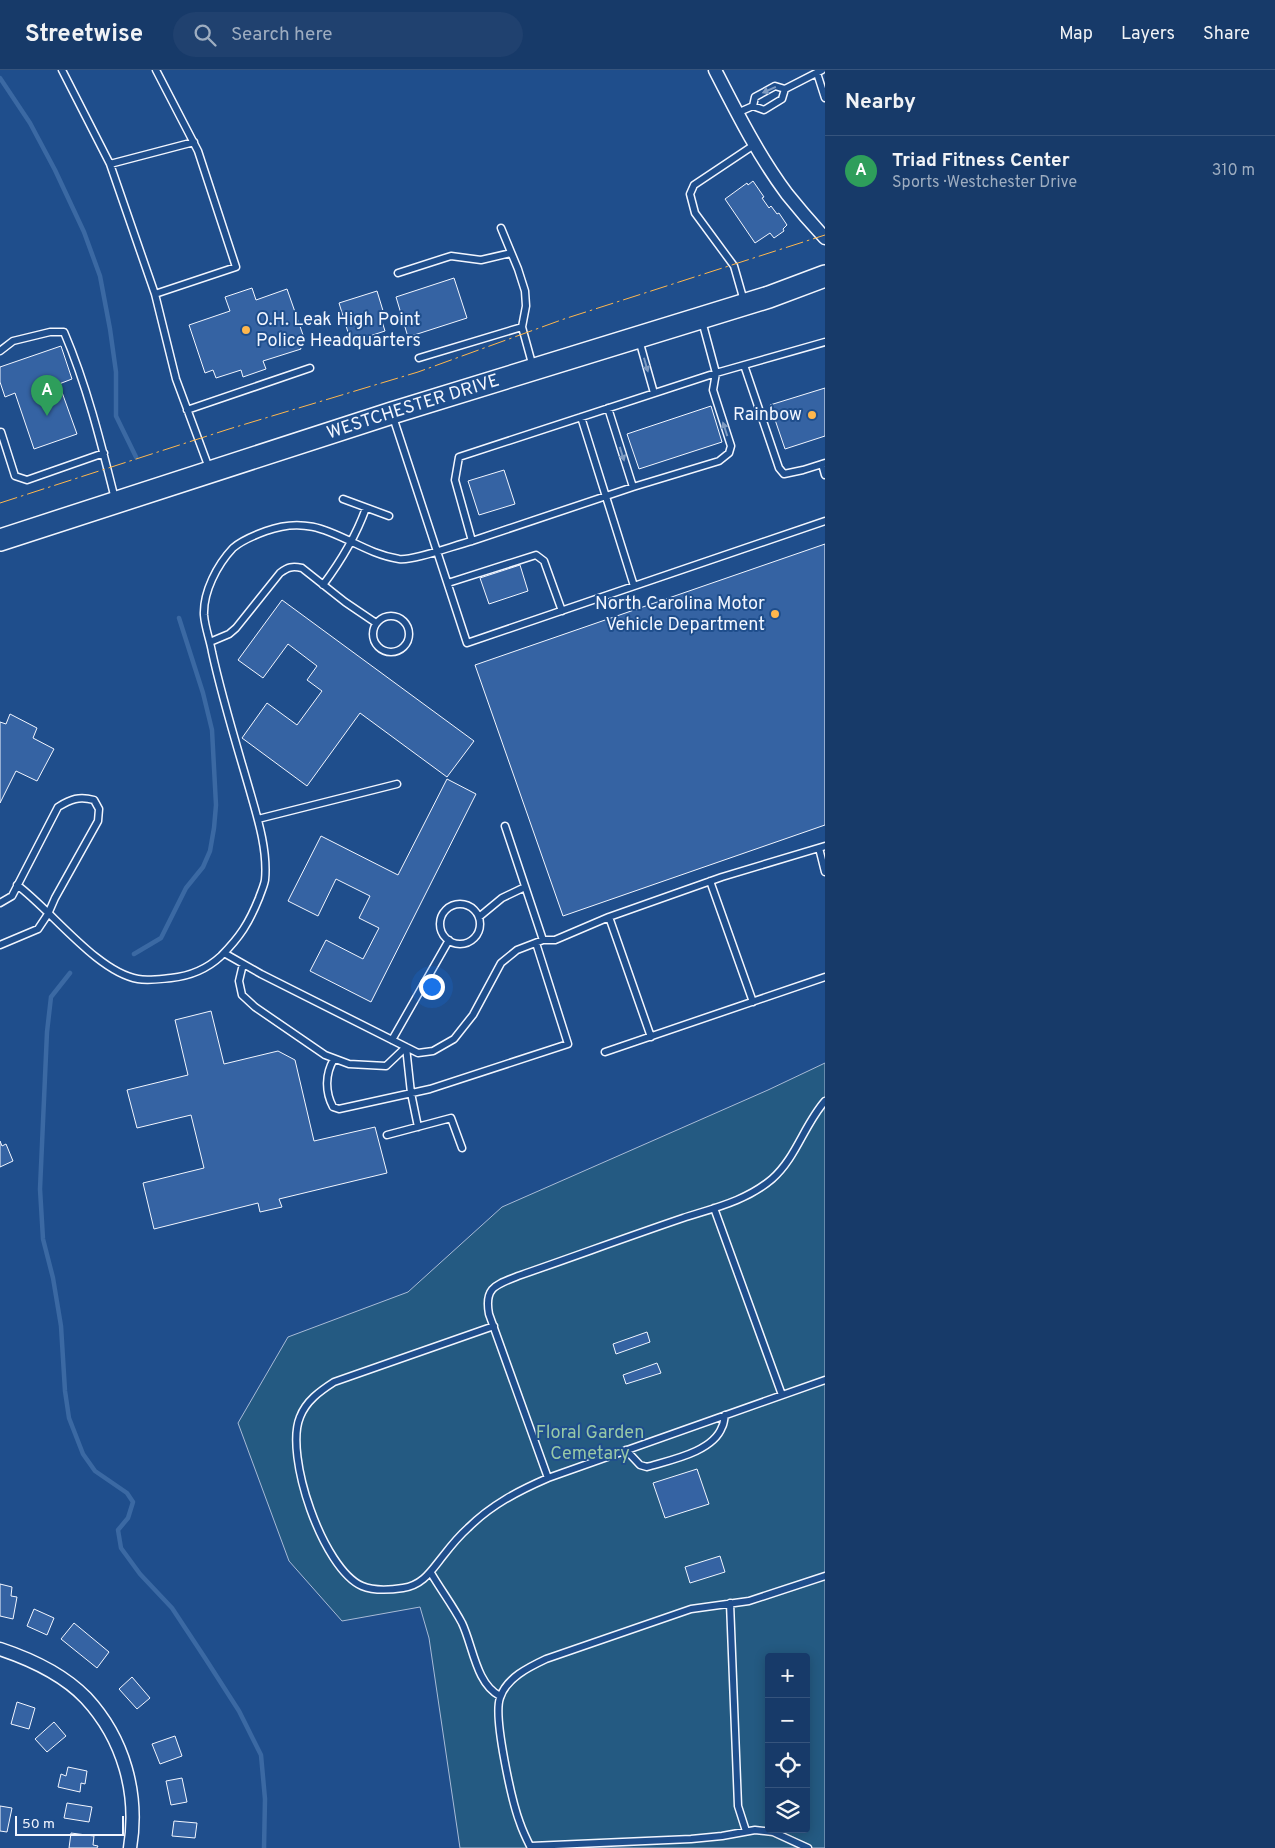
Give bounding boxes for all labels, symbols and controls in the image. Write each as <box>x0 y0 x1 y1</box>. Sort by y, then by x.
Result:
search box <box>173 12 523 57</box>
text: Streetwise <box>25 20 143 50</box>
icon: search <box>191 21 219 49</box>
text: Search here <box>231 23 333 47</box>
text: Map <box>1059 23 1093 46</box>
text: Layers <box>1121 23 1175 46</box>
text: Share <box>1203 23 1250 46</box>
one-way arrow <box>762 87 776 95</box>
text: Nearby <box>845 89 916 116</box>
text: Triad Fitness Center <box>892 149 1070 173</box>
text: A <box>855 161 867 181</box>
text: 310 m <box>1212 161 1255 181</box>
text: Sports · Westchester Drive <box>892 173 1077 193</box>
place label: O.H. Leak High Point Police Headquarters <box>256 309 421 353</box>
marker: O.H. Leak High Point Police Headquarters <box>240 324 252 336</box>
one-way arrow <box>643 357 651 372</box>
street label: WESTCHESTER DRIVE <box>324 369 502 445</box>
pin: A <box>31 375 63 416</box>
place label: Rainbow <box>733 404 802 427</box>
marker: Rainbow <box>806 409 818 421</box>
one-way arrow <box>721 421 729 436</box>
one-way arrow <box>619 447 627 462</box>
place label: North Carolina Motor Vehicle Department <box>595 593 765 637</box>
marker: North Carolina Motor Vehicle Department <box>769 608 781 620</box>
your location <box>419 974 445 1000</box>
park label: Floral Garden Cemetary <box>536 1422 644 1466</box>
map controls <box>765 1653 810 1833</box>
button: + <box>765 1653 810 1698</box>
button: − <box>765 1698 810 1743</box>
button: locate <box>765 1743 810 1788</box>
button: layers <box>765 1788 810 1833</box>
scale bar <box>15 1813 124 1836</box>
text: 50 m <box>22 1816 55 1833</box>

